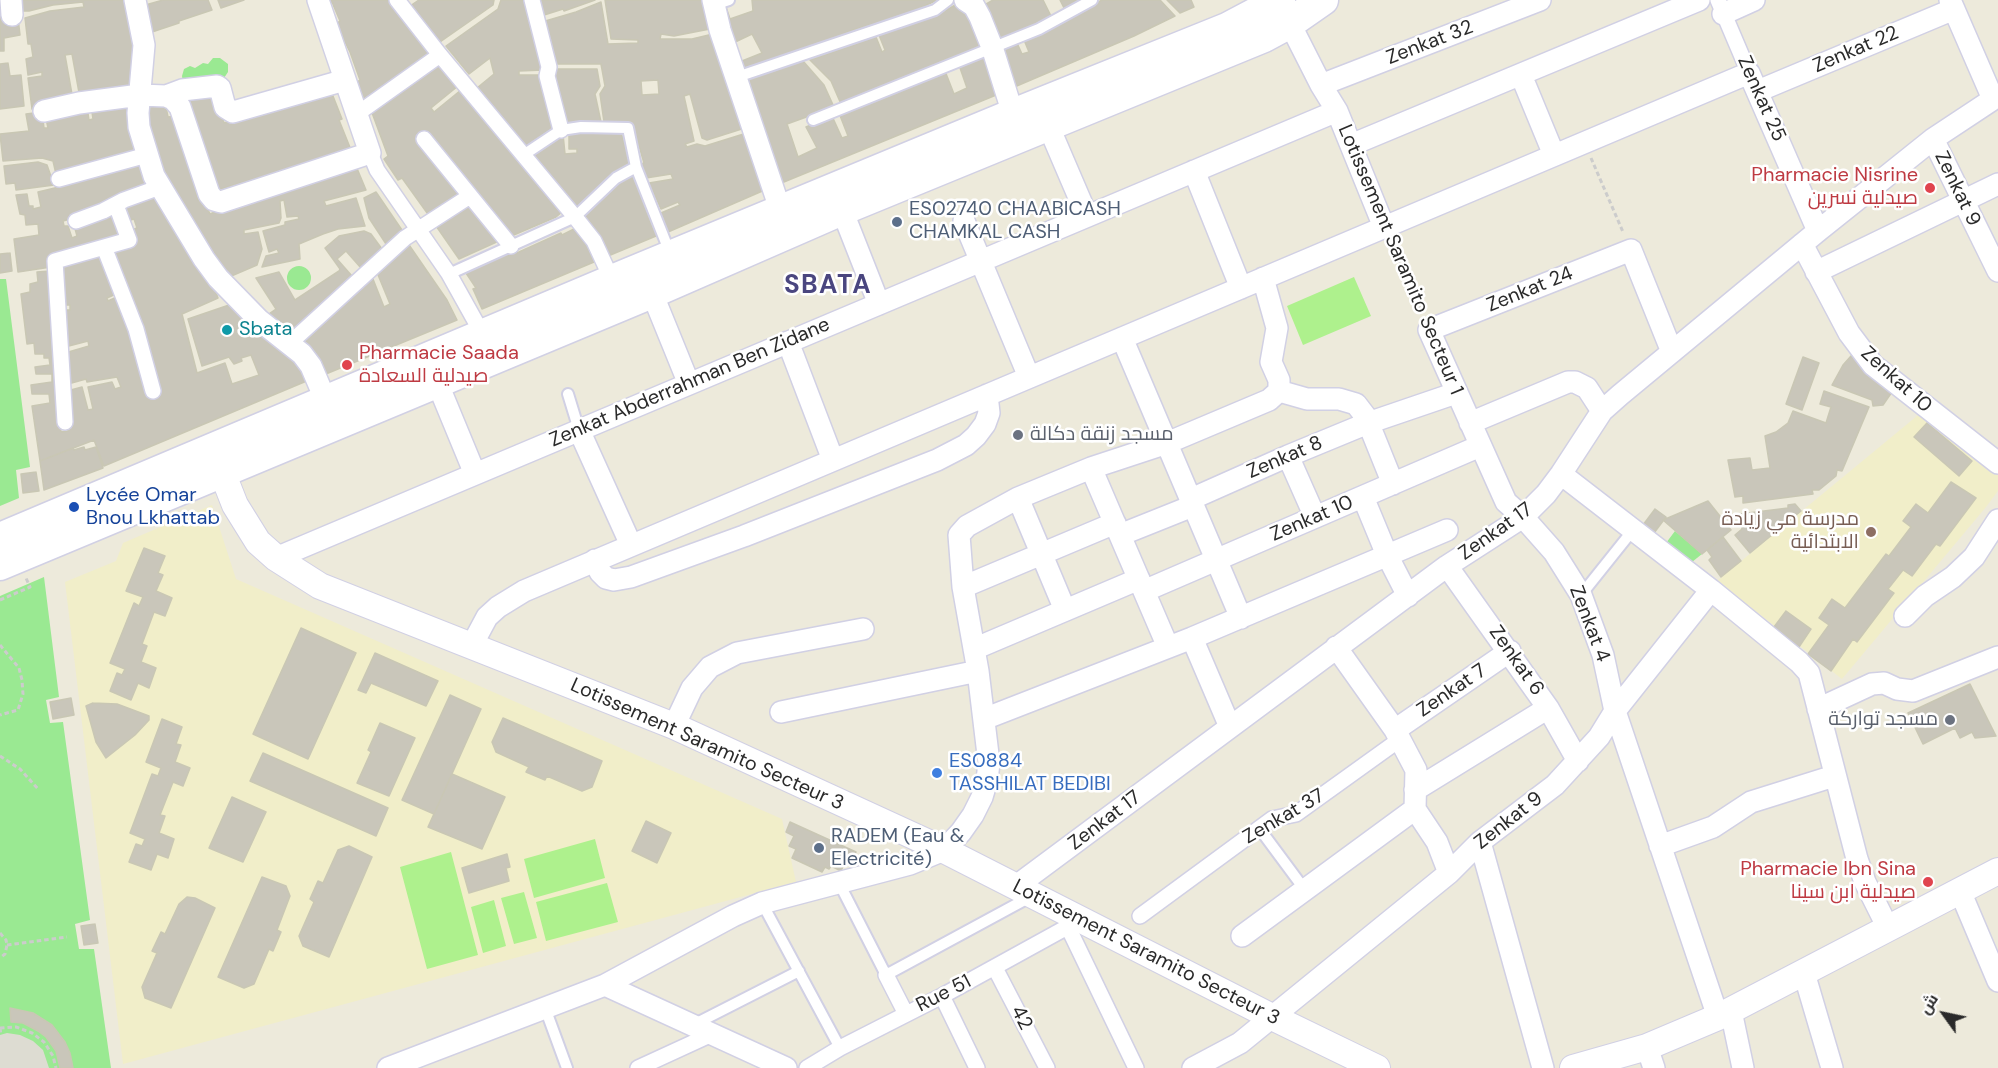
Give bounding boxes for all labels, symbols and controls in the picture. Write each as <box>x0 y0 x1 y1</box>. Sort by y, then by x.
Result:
street label: Zenkat 32 <box>1383 16 1477 70</box>
street label: Zenkat 22 <box>1810 21 1902 79</box>
street label: Zenkat 25 <box>1732 52 1790 146</box>
street label: Lotissement Saramito Secteur 1 <box>1332 121 1468 399</box>
street label: Zenkat 9 <box>1929 148 1985 230</box>
place label: Pharmacie Nisrine صيدلية نسرين <box>1751 164 1918 211</box>
marker: Pharmacie Nisrine صيدلية نسرين <box>1923 181 1937 195</box>
place label: ES02740 CHAABICASH CHAMKAL CASH <box>909 198 1121 245</box>
marker: ES02740 CHAABICASH CHAMKAL CASH <box>890 215 904 229</box>
street label: Zenkat 24 <box>1483 262 1577 318</box>
district label: SBATA <box>784 270 872 302</box>
street label: Zenkat Abderrahman Ben Zidane <box>546 313 834 453</box>
place label: Sbata <box>239 318 292 342</box>
marker: Sbata <box>220 323 234 337</box>
place label: Pharmacie Saada صيدلية السعادة <box>359 342 519 389</box>
street label: Zenkat 10 <box>1856 342 1936 418</box>
marker: Pharmacie Saada صيدلية السعادة <box>340 358 354 372</box>
place label: مسجد زنقة دكالة <box>1030 423 1173 447</box>
marker: مسجد زنقة دكالة <box>1011 428 1025 442</box>
street label: Zenkat 8 <box>1244 431 1326 485</box>
place label: Lycée Omar Bnou Lkhattab <box>86 484 220 531</box>
street label: Zenkat 10 <box>1267 491 1357 547</box>
street label: Zenkat 17 <box>1455 498 1537 566</box>
marker: Lycée Omar Bnou Lkhattab <box>67 500 81 514</box>
place label: مدرسة مي زيادة الابتدائية <box>1722 508 1859 555</box>
marker: مدرسة مي زيادة الابتدائية <box>1864 525 1878 539</box>
street label: Zenkat 4 <box>1564 583 1614 665</box>
street label: Zenkat 6 <box>1483 621 1549 701</box>
street label: Zenkat 7 <box>1413 659 1491 723</box>
street label: Lotissement Saramito Secteur 3 <box>567 674 847 816</box>
place label: مسجد تواركة <box>1828 708 1938 732</box>
marker: مسجد تواركة <box>1943 713 1957 727</box>
place label: ES0884 TASSHILAT BEDIBI <box>949 750 1111 797</box>
marker: ES0884 TASSHILAT BEDIBI <box>930 766 944 780</box>
street label: Zenkat 37 <box>1239 784 1329 850</box>
street label: Zenkat 17 <box>1064 786 1146 856</box>
street label: Zenkat 9 <box>1470 787 1548 855</box>
place label: RADEM (Eau & Electricité) <box>831 825 964 872</box>
marker: RADEM (Eau & Electricité) <box>812 841 826 855</box>
place label: Pharmacie Ibn Sina صيدلية ابن سينا <box>1740 858 1916 905</box>
street label: Lotissement Saramito Secteur 3 <box>1008 875 1284 1031</box>
marker: Pharmacie Ibn Sina صيدلية ابن سينا <box>1921 875 1935 889</box>
street label: Rue 51 <box>913 970 975 1018</box>
north arrow <box>1914 984 1974 1044</box>
text: ش <box>1914 990 1943 1018</box>
street label: 42 <box>1005 1002 1037 1034</box>

